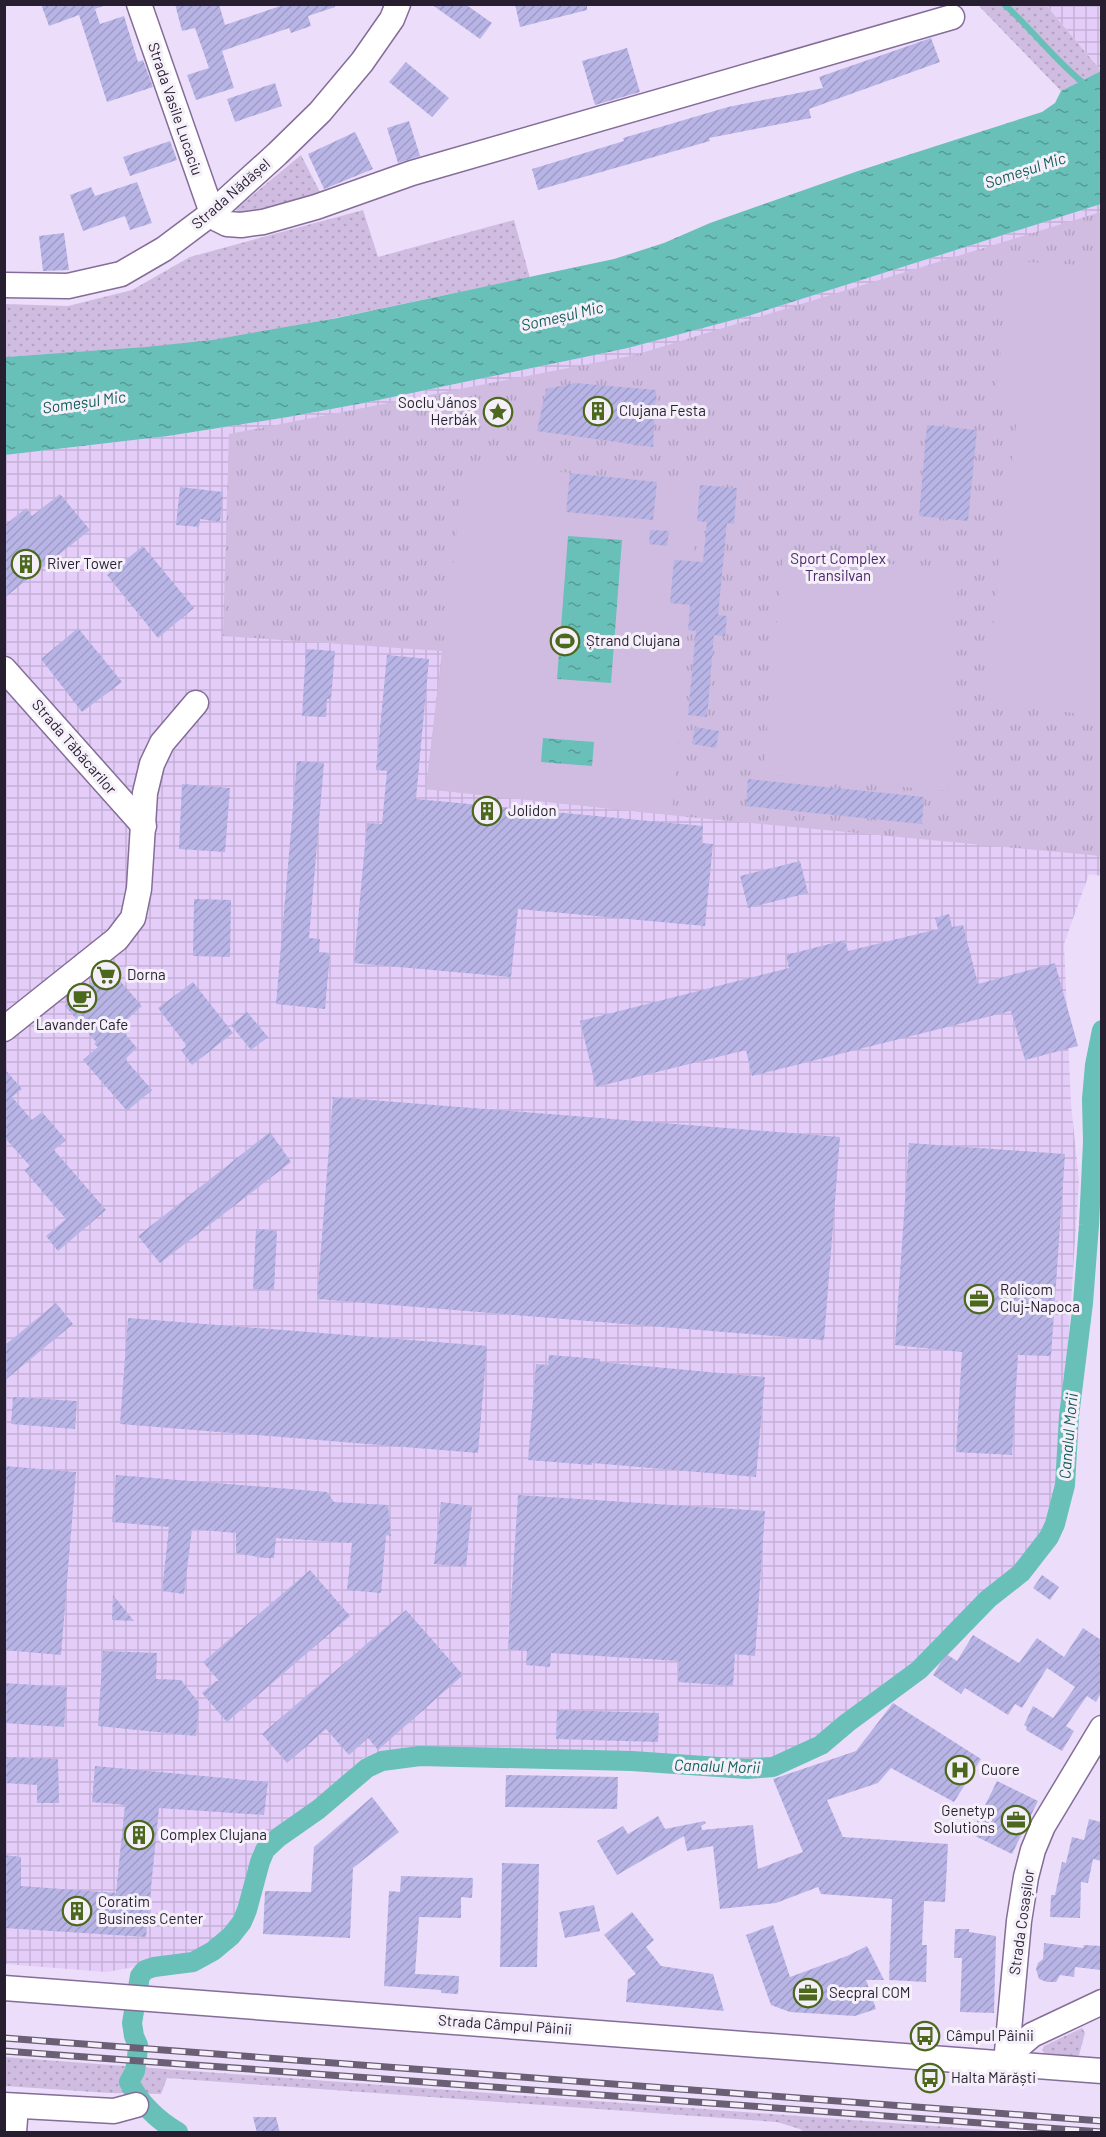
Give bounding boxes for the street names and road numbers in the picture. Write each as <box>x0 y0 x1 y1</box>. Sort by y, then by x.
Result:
street label: Strada Vasile Lucaciu <box>145 40 207 177</box>
street label: Strada Nădășel <box>187 154 273 232</box>
street label: Strada Tăbăcarilor <box>29 695 121 798</box>
street label: Strada Cosașilor <box>1005 1867 1037 1976</box>
street label: Strada Câmpul Pâinii <box>438 2010 573 2038</box>

